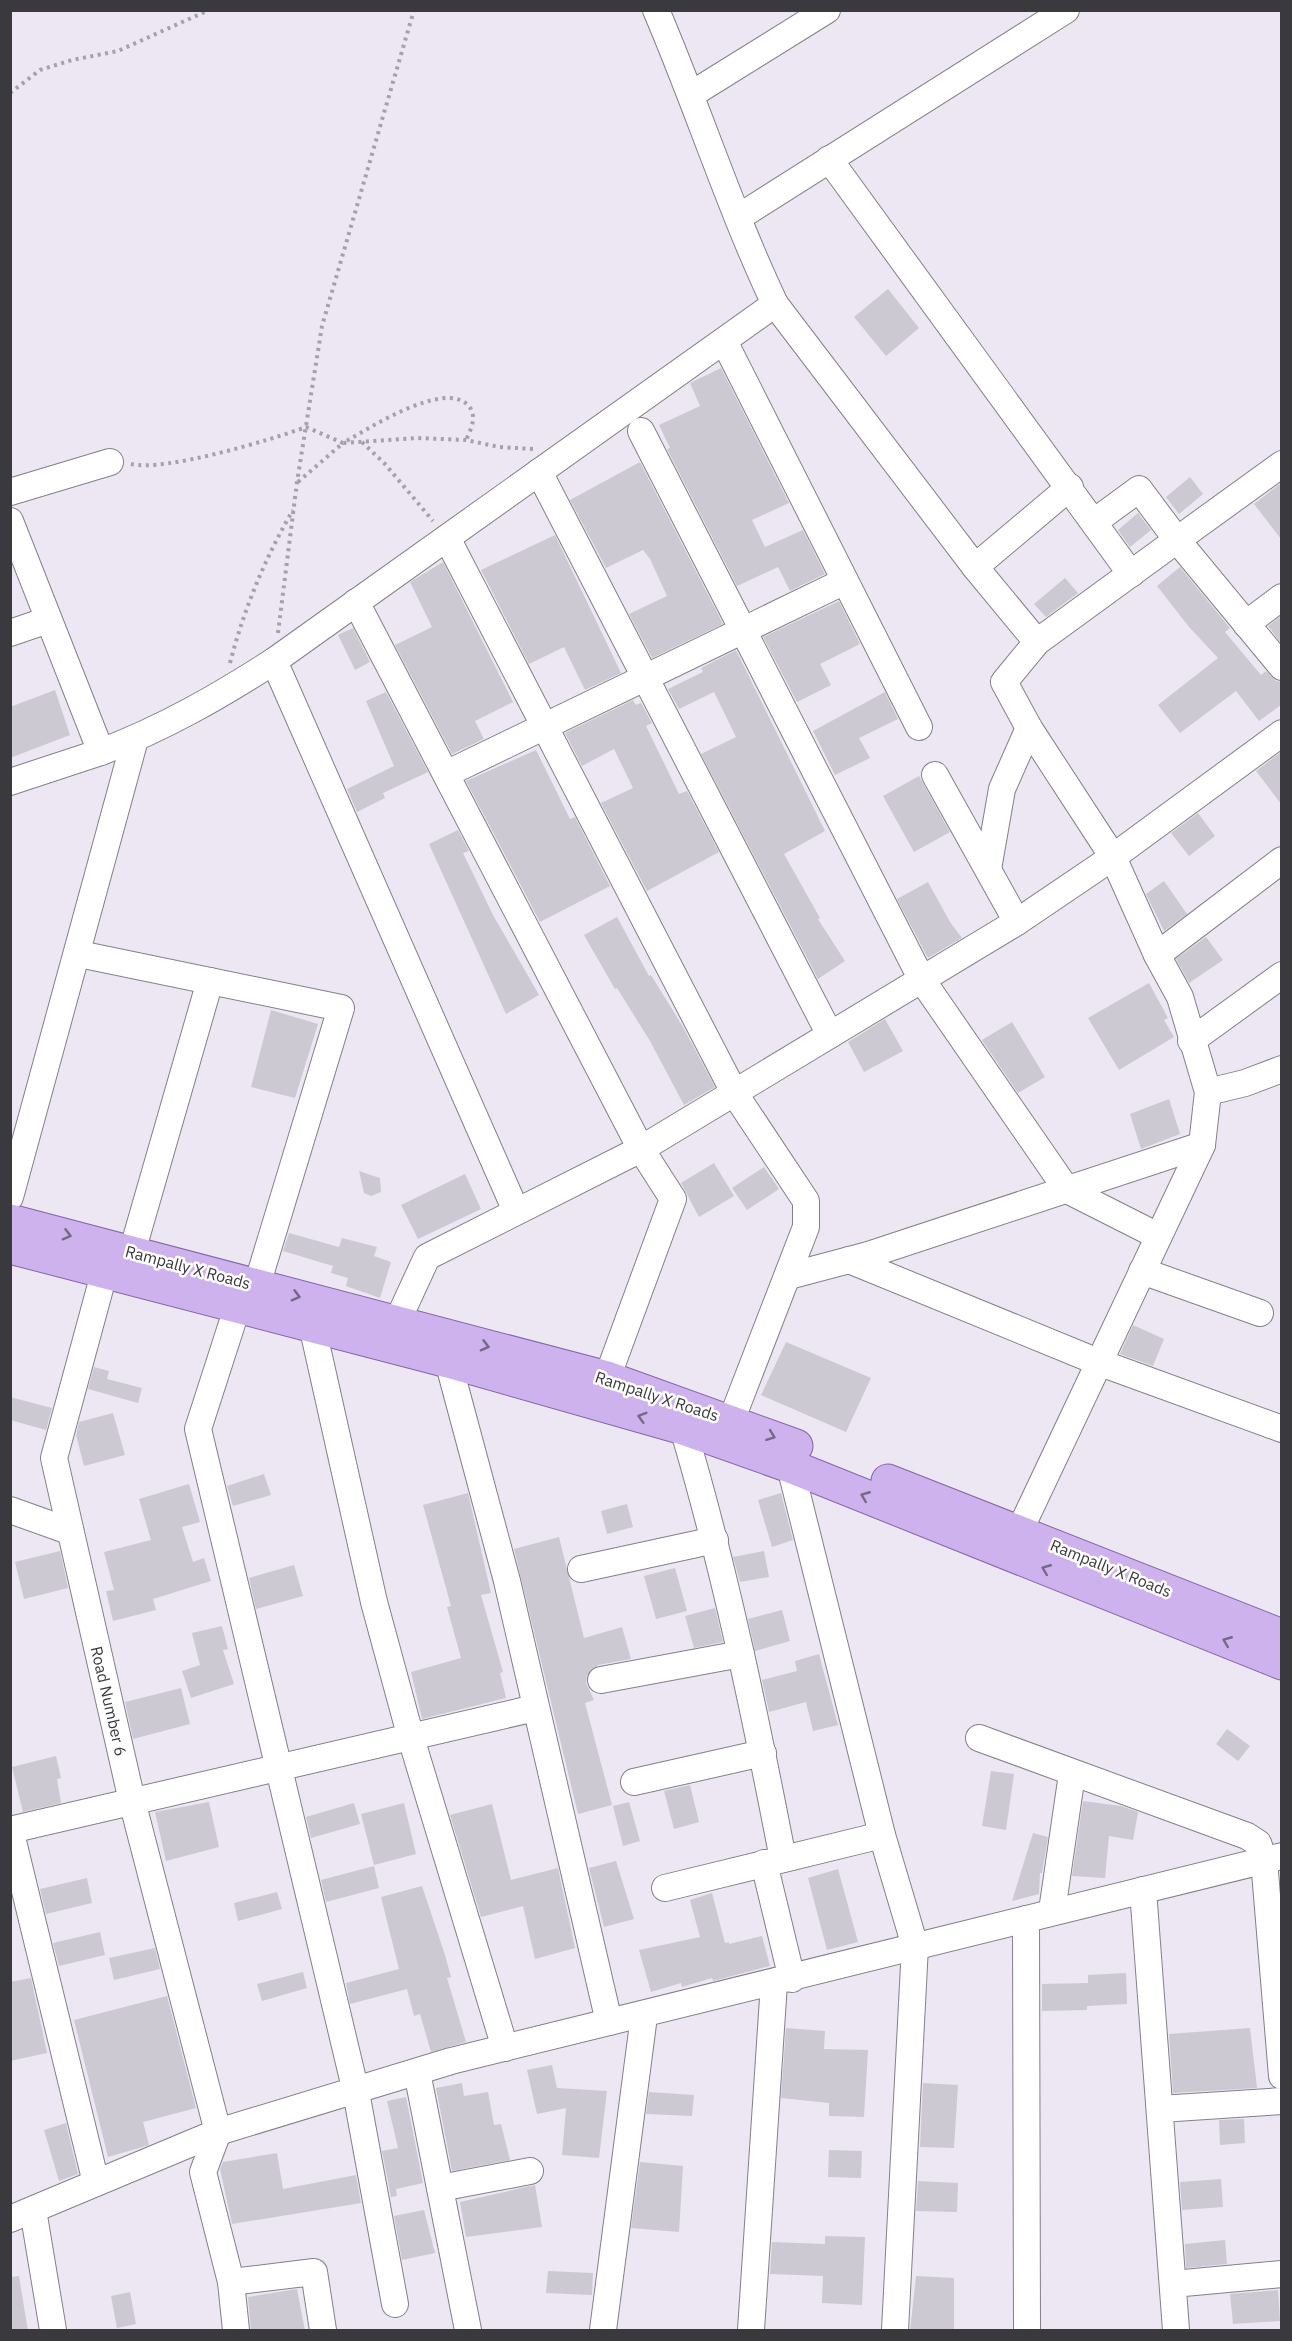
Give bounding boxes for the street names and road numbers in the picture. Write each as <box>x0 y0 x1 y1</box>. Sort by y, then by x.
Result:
street label: Rampally X Roads <box>123 1241 253 1293</box>
street label: Rampally X Roads <box>593 1367 721 1425</box>
street label: Rampally X Roads <box>1048 1535 1174 1601</box>
street label: Road Number 6 <box>87 1644 131 1758</box>

